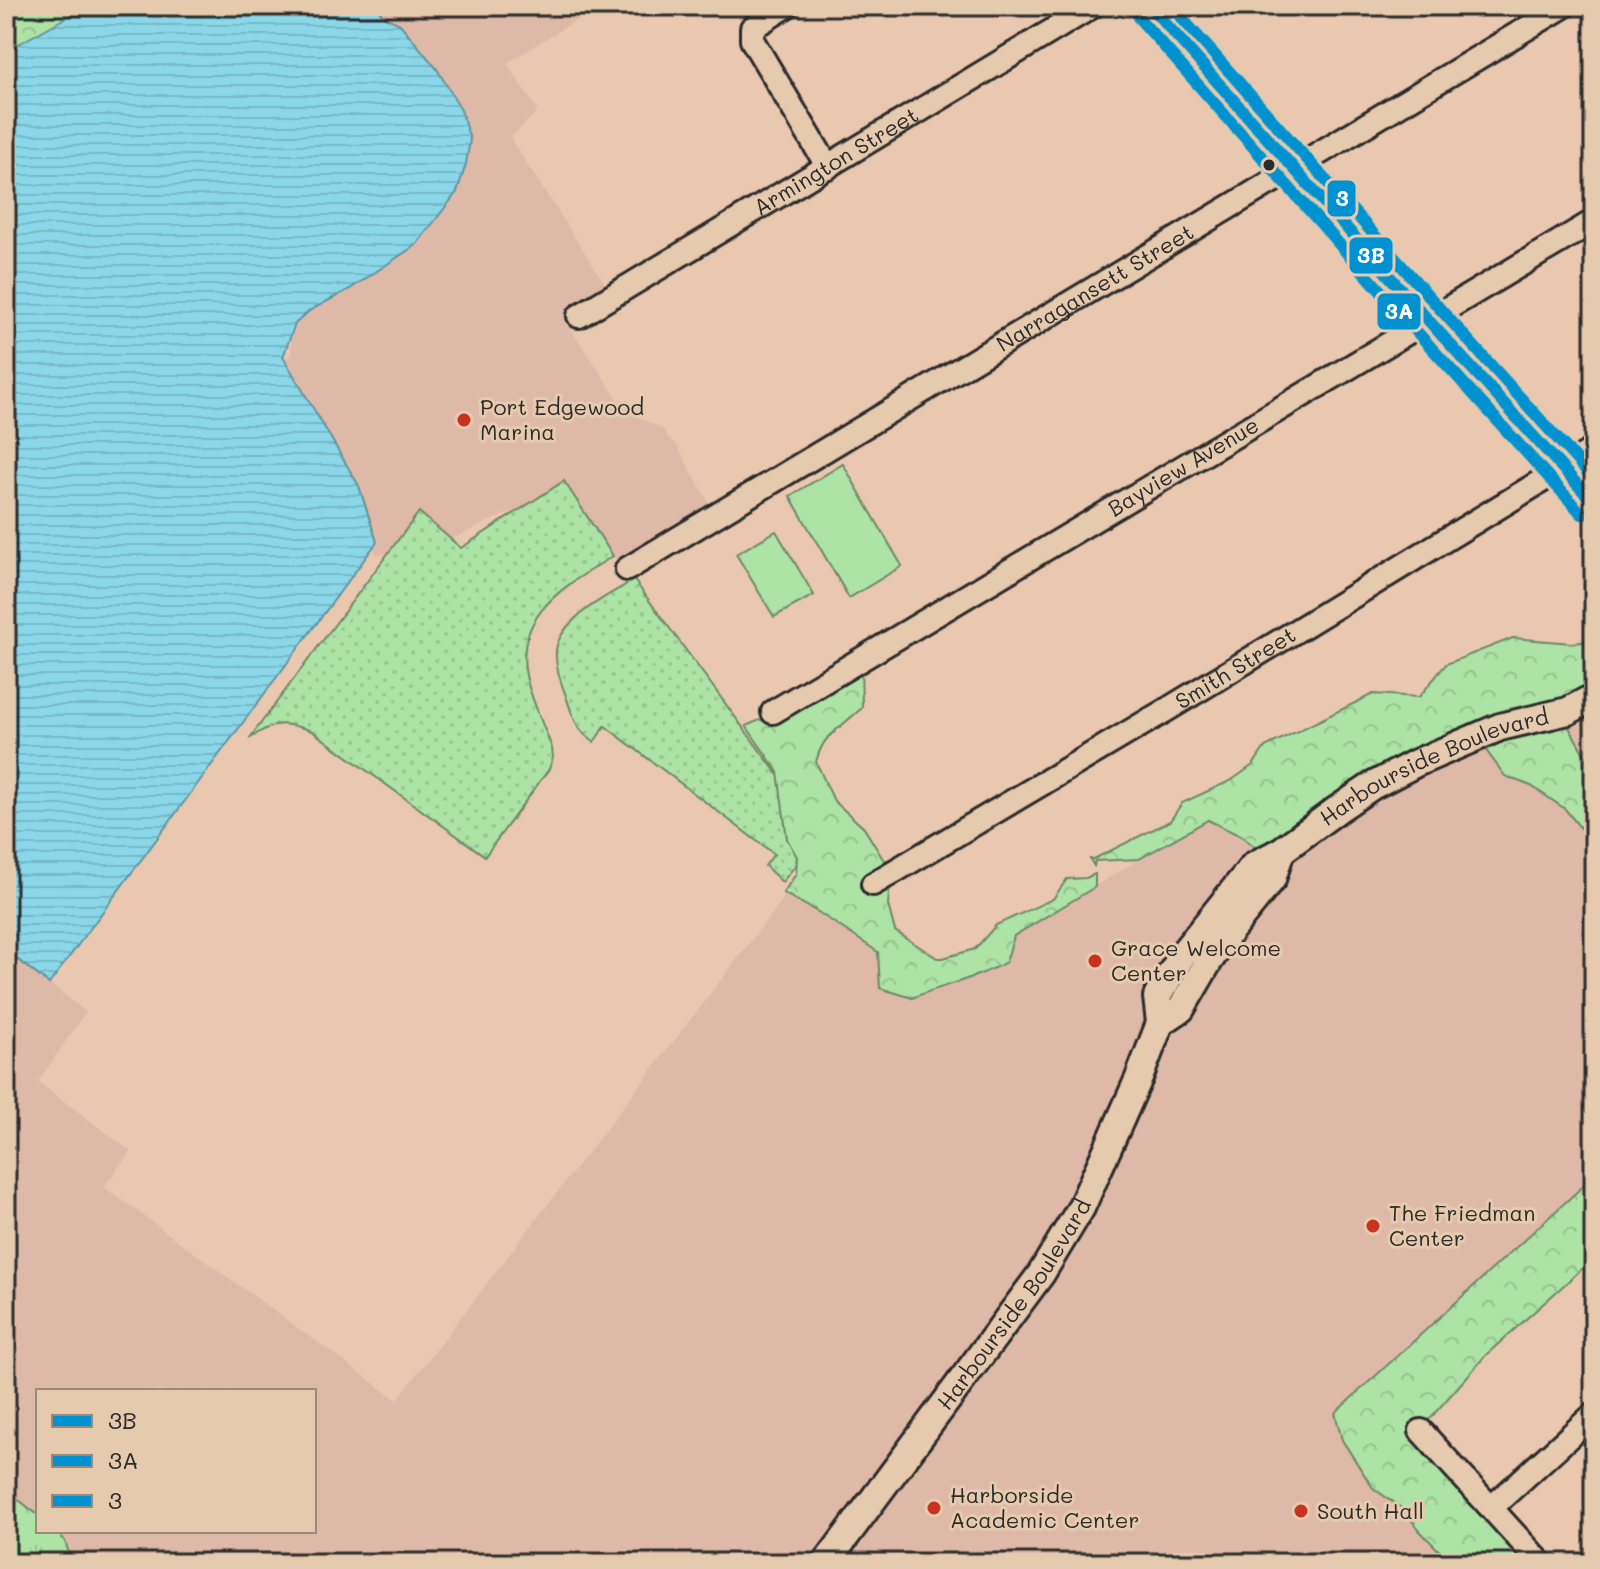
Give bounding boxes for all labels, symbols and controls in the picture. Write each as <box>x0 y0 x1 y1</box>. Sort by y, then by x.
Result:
street label: Armington Street <box>748 100 923 221</box>
unlabelled marker <box>1261 157 1277 173</box>
line badge: 3 <box>1326 179 1357 218</box>
text: 3 <box>1335 183 1349 212</box>
street label: Narragansett Street <box>991 217 1199 358</box>
line badge: 3B <box>1348 236 1394 275</box>
text: 3B <box>1357 240 1385 269</box>
line badge: 3A <box>1376 292 1422 331</box>
text: 3A <box>1385 296 1413 325</box>
place label: Port Edgewood Marina <box>480 392 644 446</box>
street label: Bayview Avenue <box>1102 410 1264 523</box>
marker: Port Edgewood Marina <box>455 411 473 429</box>
street label: Smith Street <box>1170 620 1301 715</box>
street label: Harbourside Boulevard <box>1313 701 1551 832</box>
place label: Grace Welcome Center <box>1111 933 1281 987</box>
marker: Grace Welcome Center <box>1086 952 1104 970</box>
street label: Harbourside Boulevard <box>930 1194 1097 1415</box>
place label: The Friedman Center <box>1389 1198 1535 1252</box>
marker: The Friedman Center <box>1364 1217 1382 1235</box>
legend <box>36 1389 316 1533</box>
text: 3B <box>108 1404 137 1435</box>
text: 3A <box>108 1444 139 1475</box>
place label: Harborside Academic Center <box>950 1480 1140 1534</box>
text: 3 <box>108 1484 122 1515</box>
place label: South Hall <box>1317 1496 1424 1525</box>
marker: Harborside Academic Center <box>925 1499 943 1517</box>
marker: South Hall <box>1292 1502 1310 1520</box>

